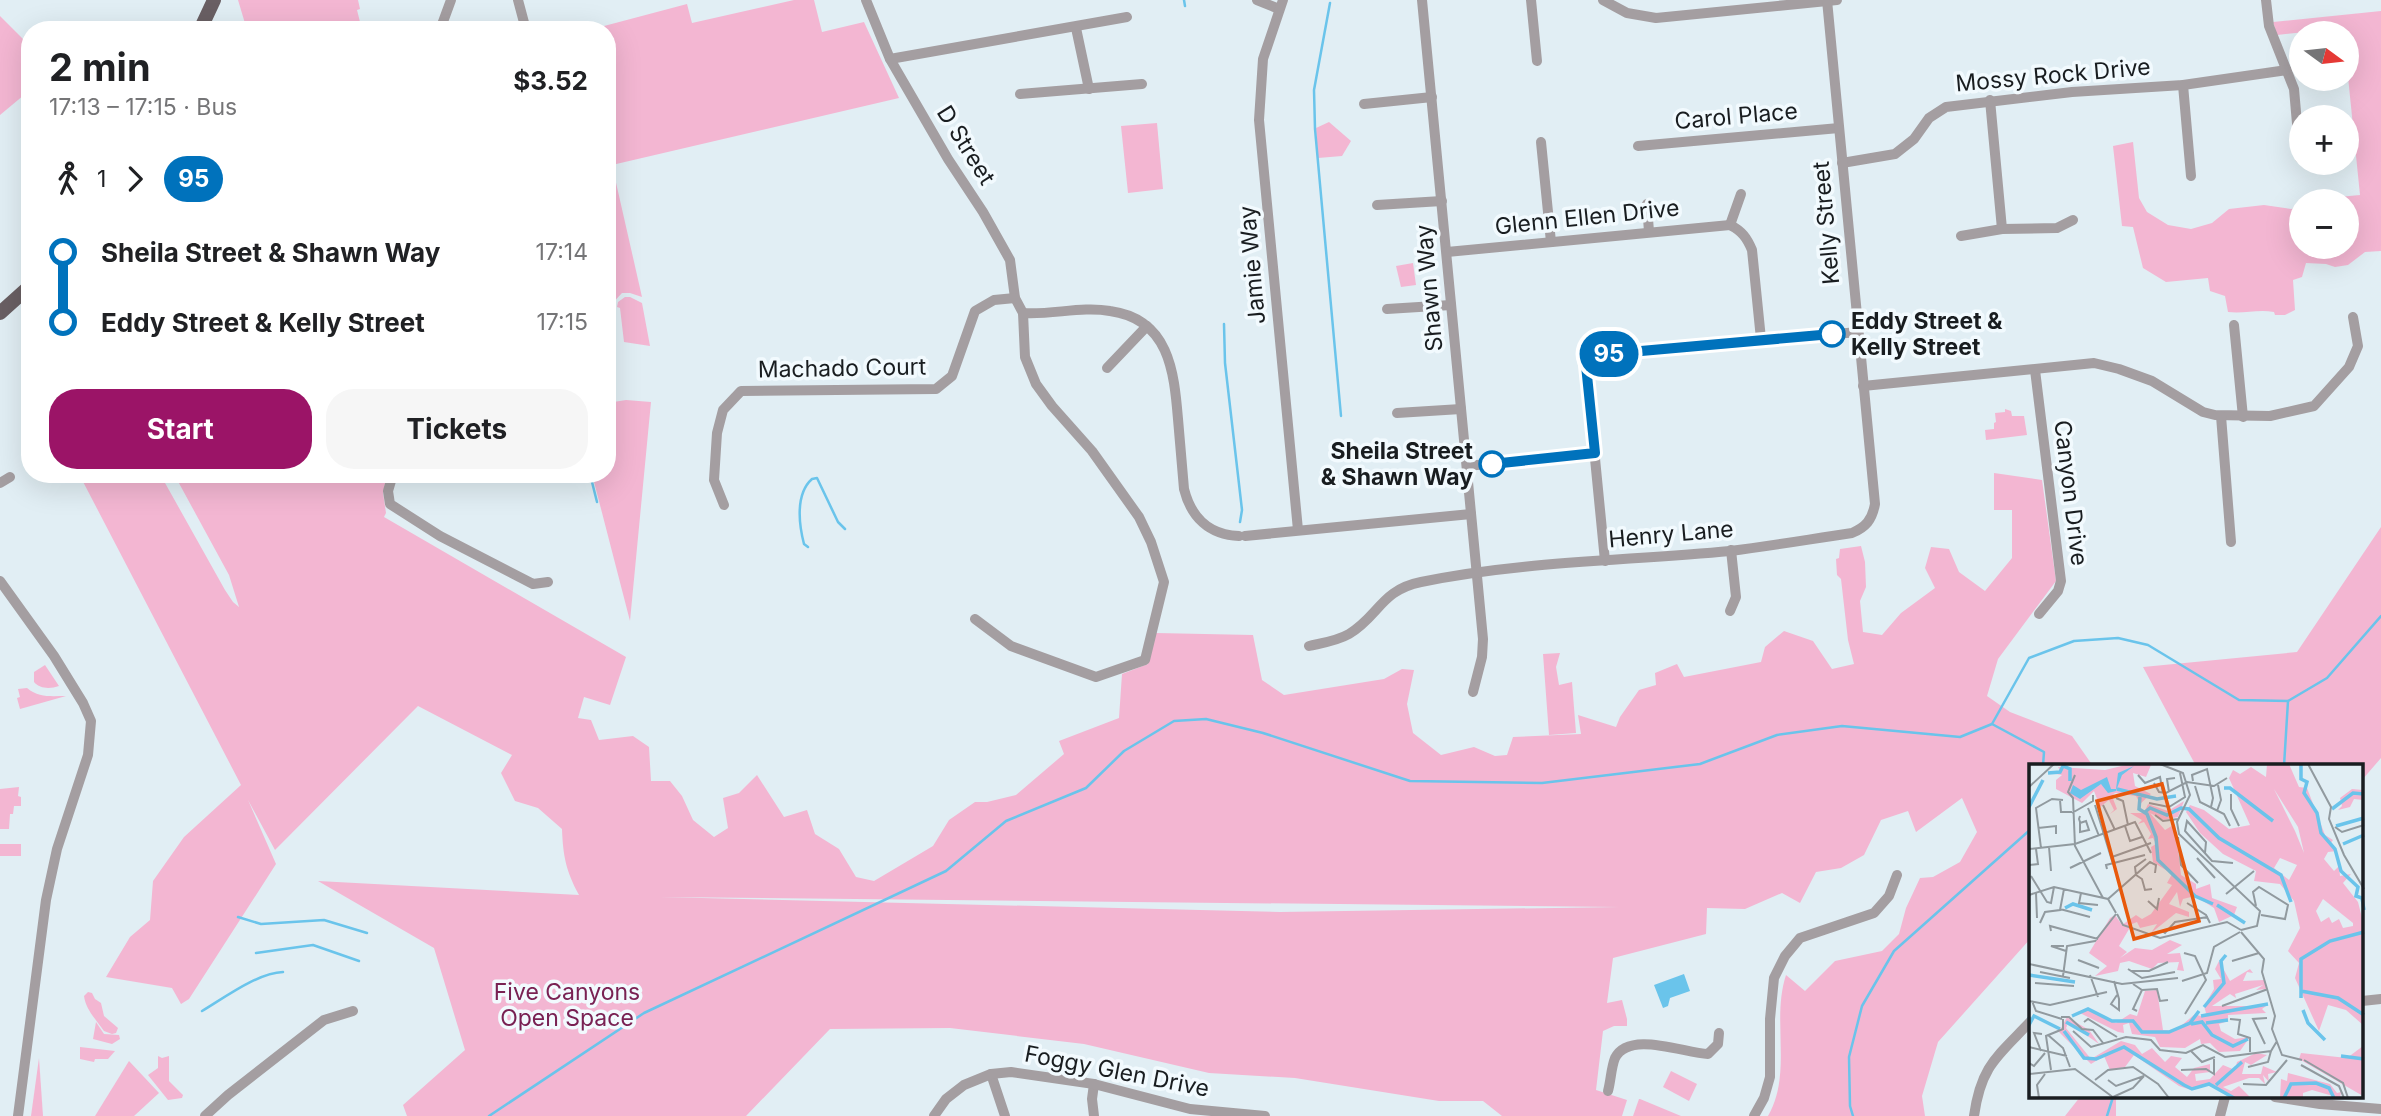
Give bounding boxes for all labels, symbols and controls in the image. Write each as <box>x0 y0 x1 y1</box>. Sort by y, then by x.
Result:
north arrow <box>2289 21 2359 91</box>
map controls <box>2289 21 2359 259</box>
text: 2 min <box>49 44 151 90</box>
street label: Mossy Rock Drive <box>1954 53 2152 97</box>
text: $3.52 <box>513 65 588 96</box>
text: 17:13 – 17:15 · Bus <box>49 93 237 121</box>
street label: Carol Place <box>1673 97 1799 135</box>
street label: D Street <box>931 100 1001 190</box>
button: + <box>2289 105 2359 175</box>
icon: walk <box>49 160 87 198</box>
icon: forward <box>116 160 154 198</box>
street label: Kelly Street <box>1807 160 1845 286</box>
text: 95 <box>178 164 209 193</box>
text: 1 <box>97 165 106 193</box>
button: − <box>2289 189 2359 259</box>
street label: Glenn Ellen Drive <box>1493 193 1681 241</box>
street label: Jamie Way <box>1233 205 1271 325</box>
street label: Shawn Way <box>1410 223 1448 353</box>
text: Sheila Street & Shawn Way <box>101 237 440 268</box>
text: 17:14 <box>536 238 588 266</box>
text: Eddy Street & Kelly Street <box>101 307 425 338</box>
place label: Eddy Street & Kelly Street <box>1851 307 2003 361</box>
text: 17:15 <box>536 308 588 336</box>
marker: Eddy Street & Kelly Street <box>1819 321 1845 347</box>
line badge: 95 <box>1578 331 1640 377</box>
text: 95 <box>1594 339 1624 368</box>
street label: Machado Court <box>758 353 927 383</box>
button: Start <box>49 389 312 469</box>
button: Tickets <box>326 389 588 469</box>
street label: Canyon Drive <box>2048 419 2094 567</box>
place label: Sheila Street & Shawn Way <box>1321 437 1474 491</box>
marker: Sheila Street & Shawn Way <box>1479 451 1505 477</box>
street label: Henry Lane <box>1607 515 1735 553</box>
inset map <box>2029 764 2364 1098</box>
park label: Five Canyons Open Space <box>494 978 640 1032</box>
street label: Foggy Glen Drive <box>1022 1039 1212 1103</box>

